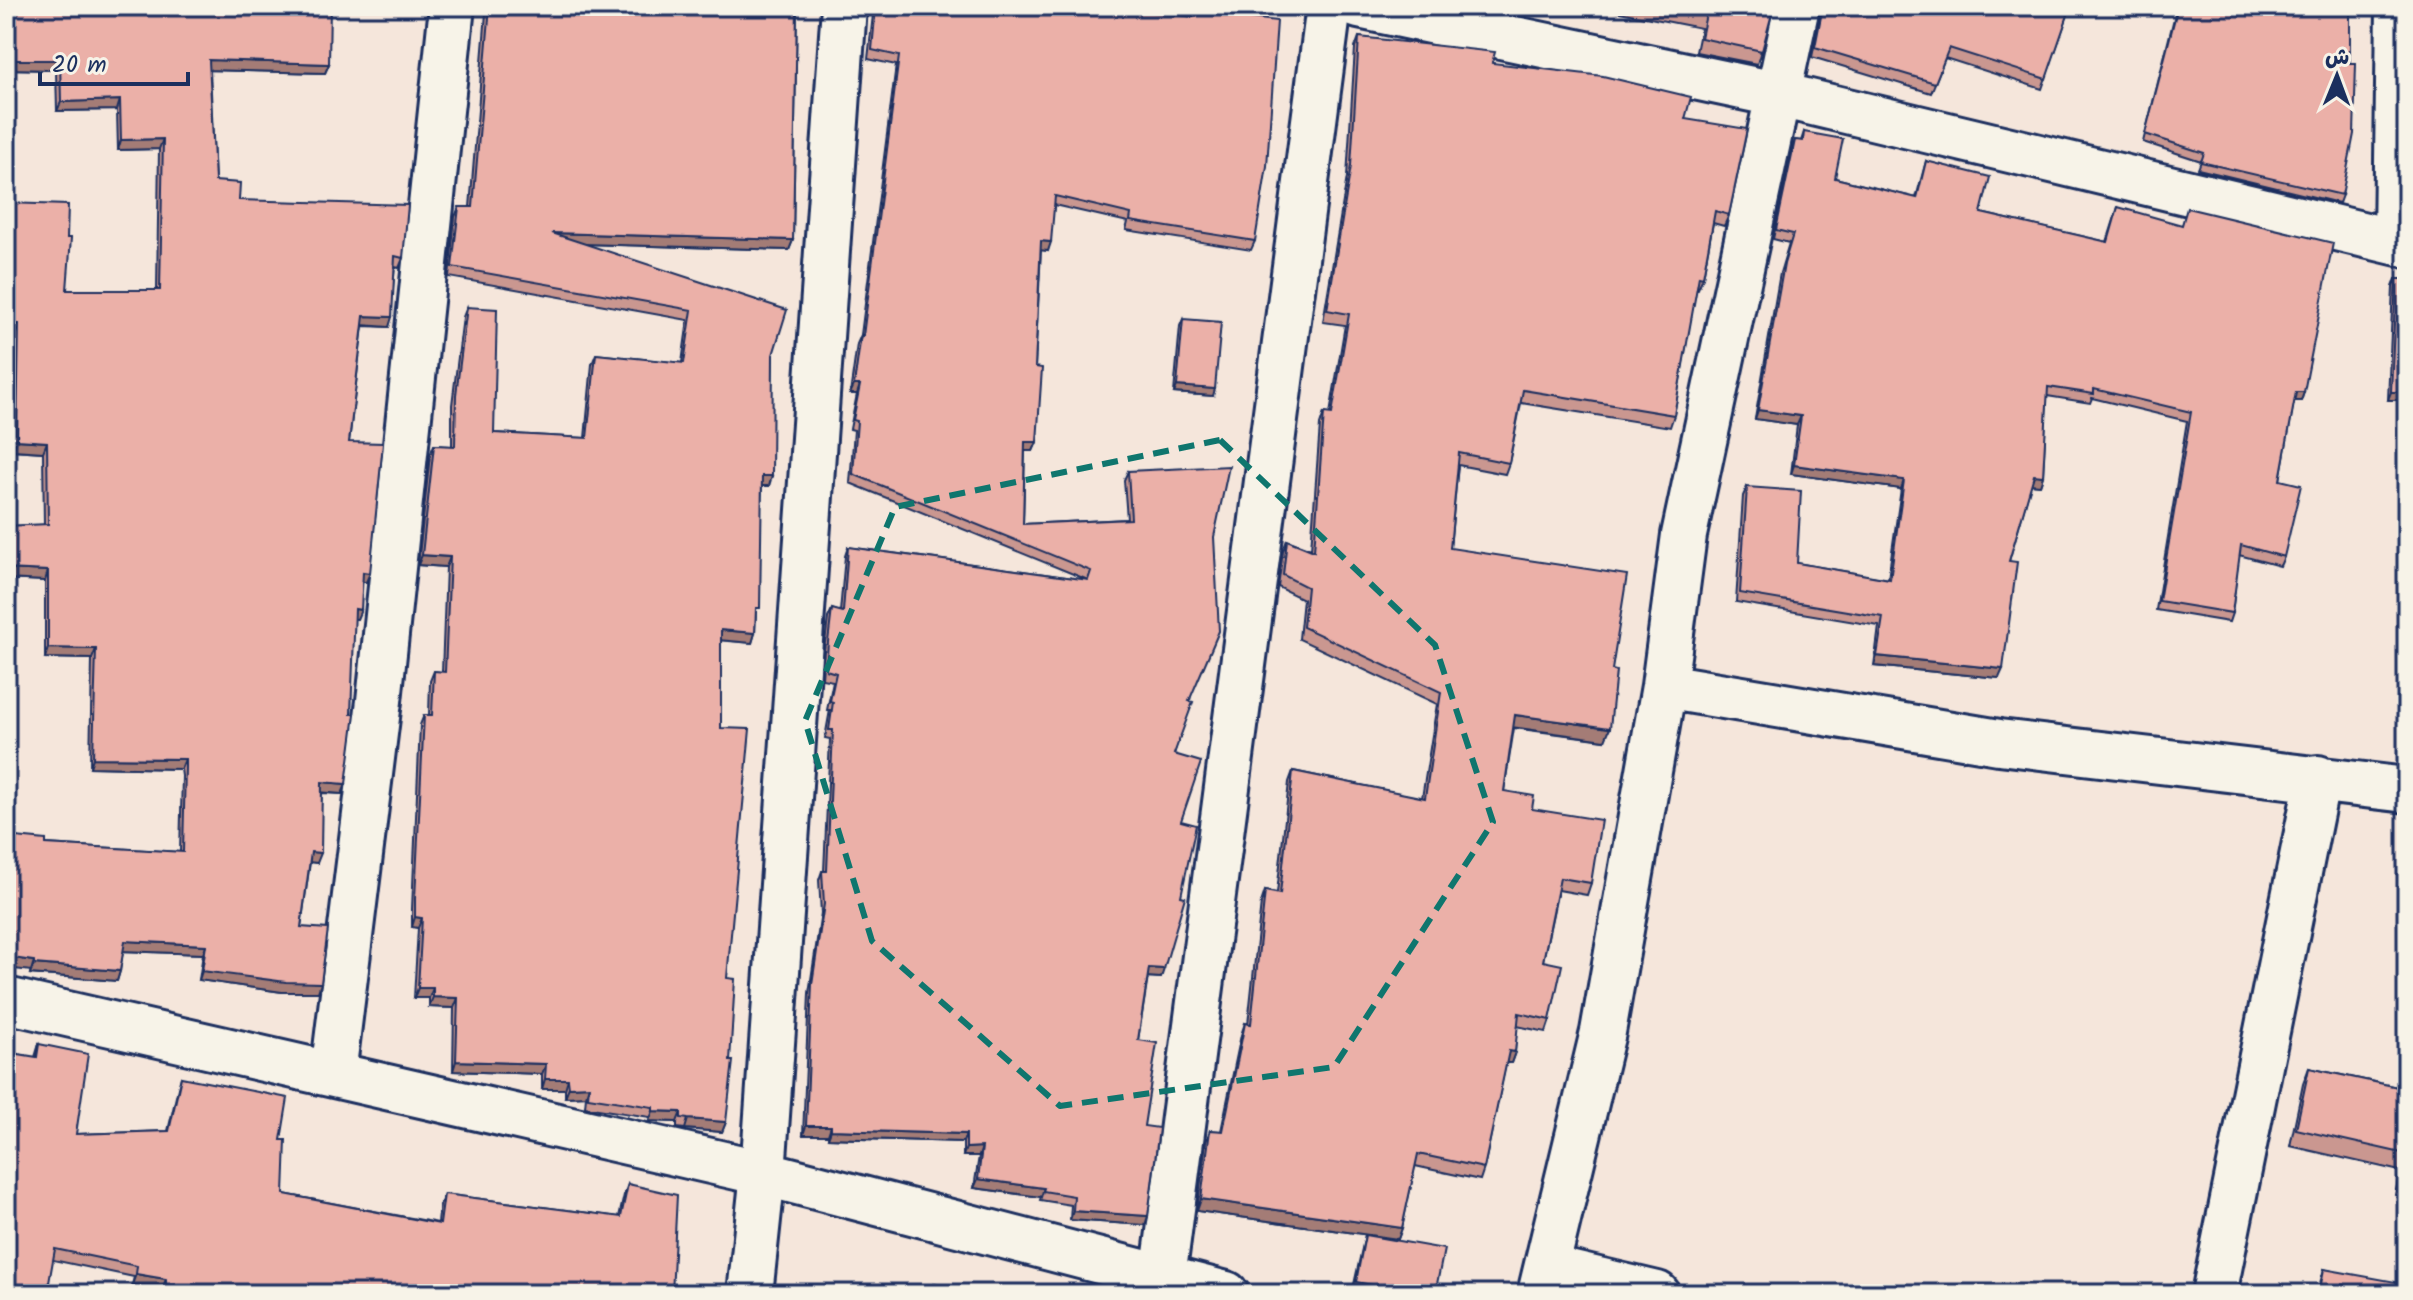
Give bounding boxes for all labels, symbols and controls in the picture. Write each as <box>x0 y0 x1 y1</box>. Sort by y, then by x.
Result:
scale bar <box>40 36 188 86</box>
north arrow <box>2297 36 2377 116</box>
text: ش <box>2325 41 2350 76</box>
text: 20 m <box>52 46 107 85</box>

